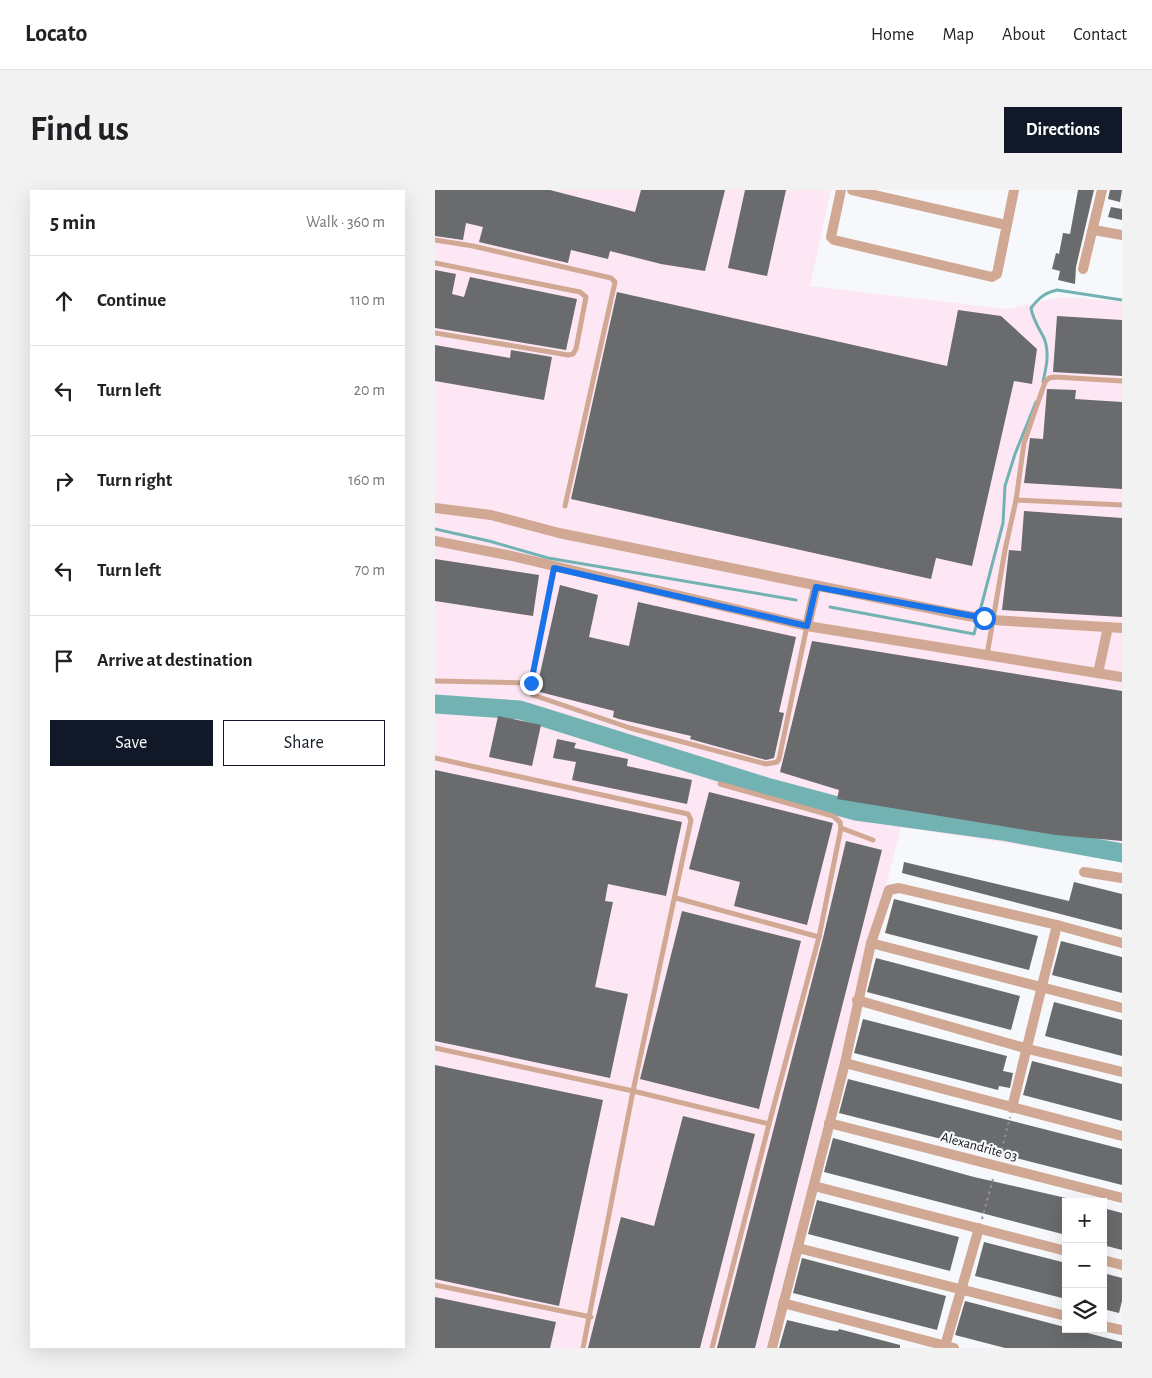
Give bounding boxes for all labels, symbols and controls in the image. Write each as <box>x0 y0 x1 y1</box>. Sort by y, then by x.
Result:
text: Locato <box>25 22 87 46</box>
text: Home <box>871 26 914 44</box>
text: Map <box>942 26 974 44</box>
text: About <box>1002 26 1045 44</box>
text: Contact <box>1073 26 1127 44</box>
button: Directions <box>1004 107 1122 153</box>
text: Find us <box>30 112 129 147</box>
text: 5 min <box>50 212 96 233</box>
text: Walk · 360 m <box>306 214 385 230</box>
icon: ahead <box>50 287 78 315</box>
text: Continue <box>97 291 166 310</box>
text: 110 m <box>350 292 385 308</box>
icon: left <box>50 377 78 405</box>
text: Turn left <box>97 381 161 400</box>
text: 20 m <box>354 382 385 398</box>
icon: right <box>50 467 78 495</box>
text: Turn right <box>97 471 172 490</box>
text: 160 m <box>348 472 385 488</box>
icon: left <box>50 557 78 585</box>
text: Turn left <box>97 561 161 580</box>
text: 70 m <box>354 562 385 578</box>
route start <box>973 607 996 630</box>
icon: arrive <box>50 647 78 675</box>
text: Arrive at destination <box>97 651 253 670</box>
route end <box>520 672 543 695</box>
button: Save <box>50 720 213 766</box>
button: Share <box>223 720 385 766</box>
street label: Alexandrite 03 <box>939 1130 1019 1164</box>
map controls <box>1062 1198 1107 1333</box>
button: + <box>1062 1198 1107 1243</box>
button: − <box>1062 1243 1107 1288</box>
button: layers <box>1062 1288 1107 1333</box>

